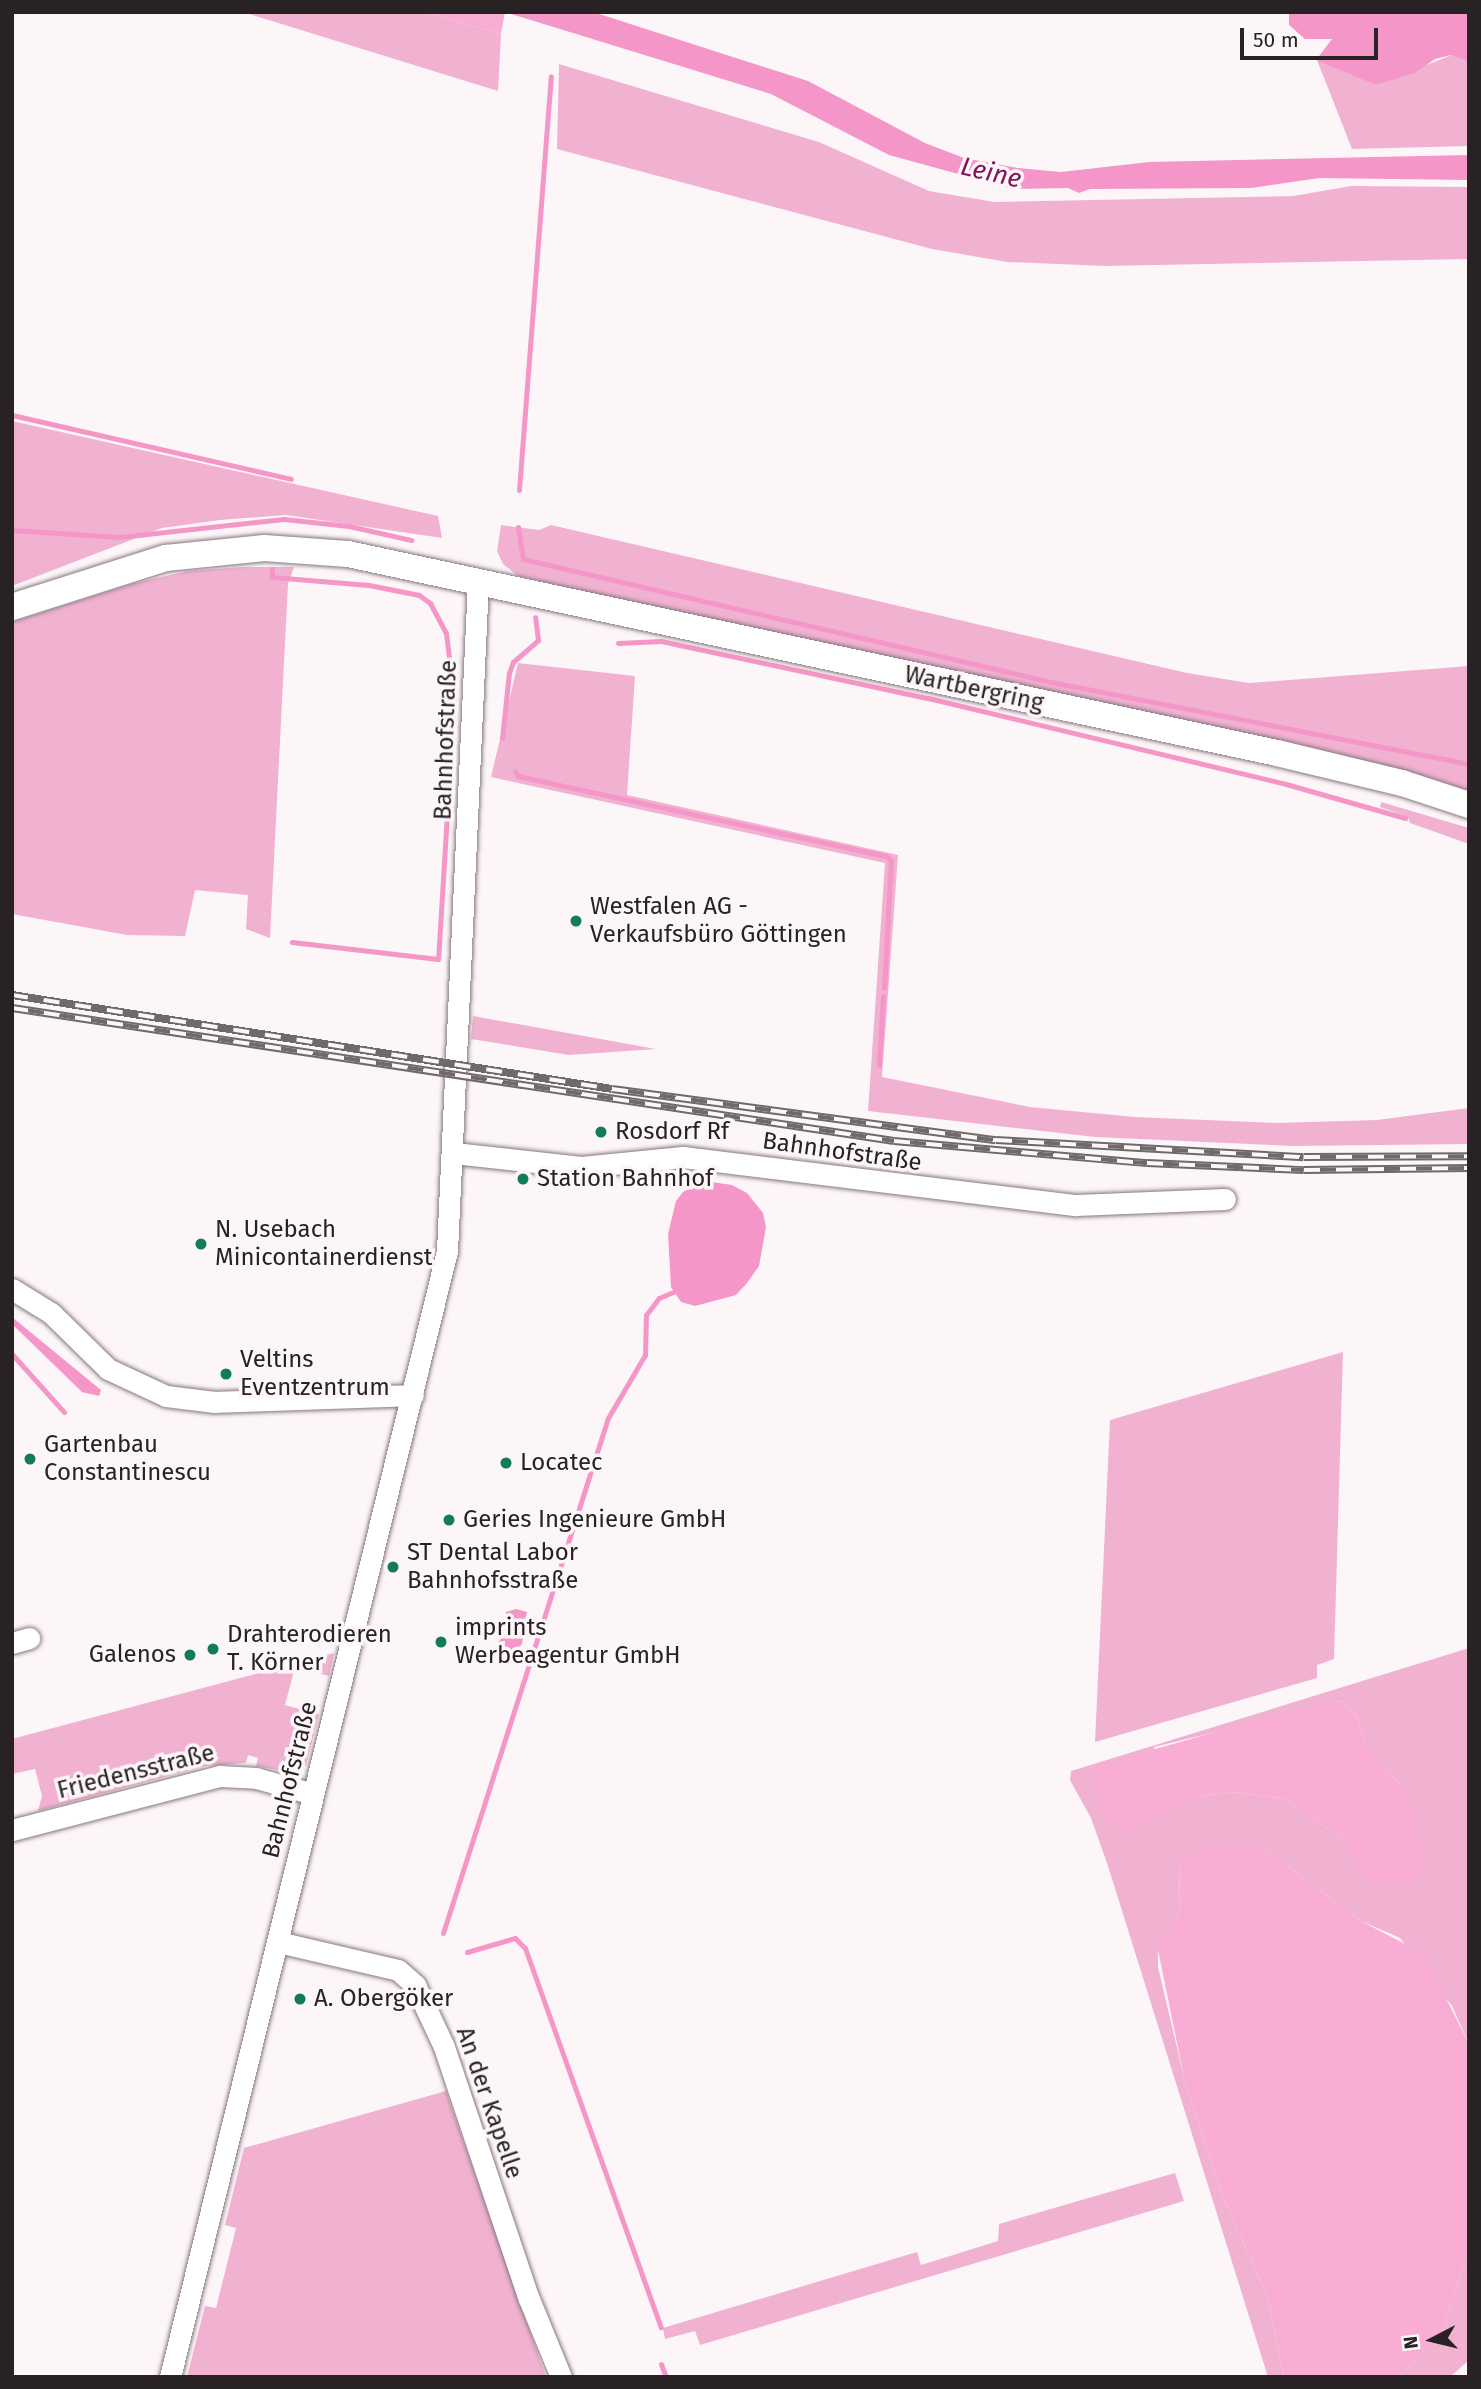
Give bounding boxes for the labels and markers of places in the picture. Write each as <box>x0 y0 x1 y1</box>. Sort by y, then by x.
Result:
place label: Westfalen AG - Verkaufsbüro Göttingen <box>590 893 847 949</box>
marker: Westfalen AG - Verkaufsbüro Göttingen <box>568 913 584 929</box>
place label: Rosdorf Rf <box>615 1118 729 1146</box>
marker: Rosdorf Rf <box>593 1124 609 1140</box>
place label: Station Bahnhof <box>537 1165 713 1193</box>
marker: Station Bahnhof <box>515 1171 531 1187</box>
place label: N. Usebach Minicontainerdienst <box>215 1216 432 1272</box>
marker: N. Usebach Minicontainerdienst <box>193 1236 209 1252</box>
place label: Veltins Eventzentrum <box>240 1346 390 1402</box>
marker: Veltins Eventzentrum <box>218 1366 234 1382</box>
place label: Gartenbau Constantinescu <box>44 1431 211 1487</box>
place label: Locatec <box>520 1449 603 1477</box>
marker: Gartenbau Constantinescu <box>22 1451 38 1467</box>
marker: Locatec <box>498 1455 514 1471</box>
place label: Geries Ingenieure GmbH <box>463 1506 726 1534</box>
marker: Geries Ingenieure GmbH <box>441 1512 457 1528</box>
place label: ST Dental Labor Bahnhofsstraße <box>407 1539 578 1595</box>
marker: ST Dental Labor Bahnhofsstraße <box>385 1559 401 1575</box>
place label: imprints Werbeagentur GmbH <box>455 1614 681 1670</box>
place label: Drahterodieren T. Körner <box>227 1621 392 1677</box>
marker: imprints Werbeagentur GmbH <box>433 1634 449 1650</box>
place label: Galenos <box>89 1641 176 1669</box>
marker: Drahterodieren T. Körner <box>205 1641 221 1657</box>
marker: Galenos <box>182 1647 198 1663</box>
place label: A. Obergöker <box>314 1985 453 2013</box>
marker: A. Obergöker <box>292 1991 308 2007</box>

